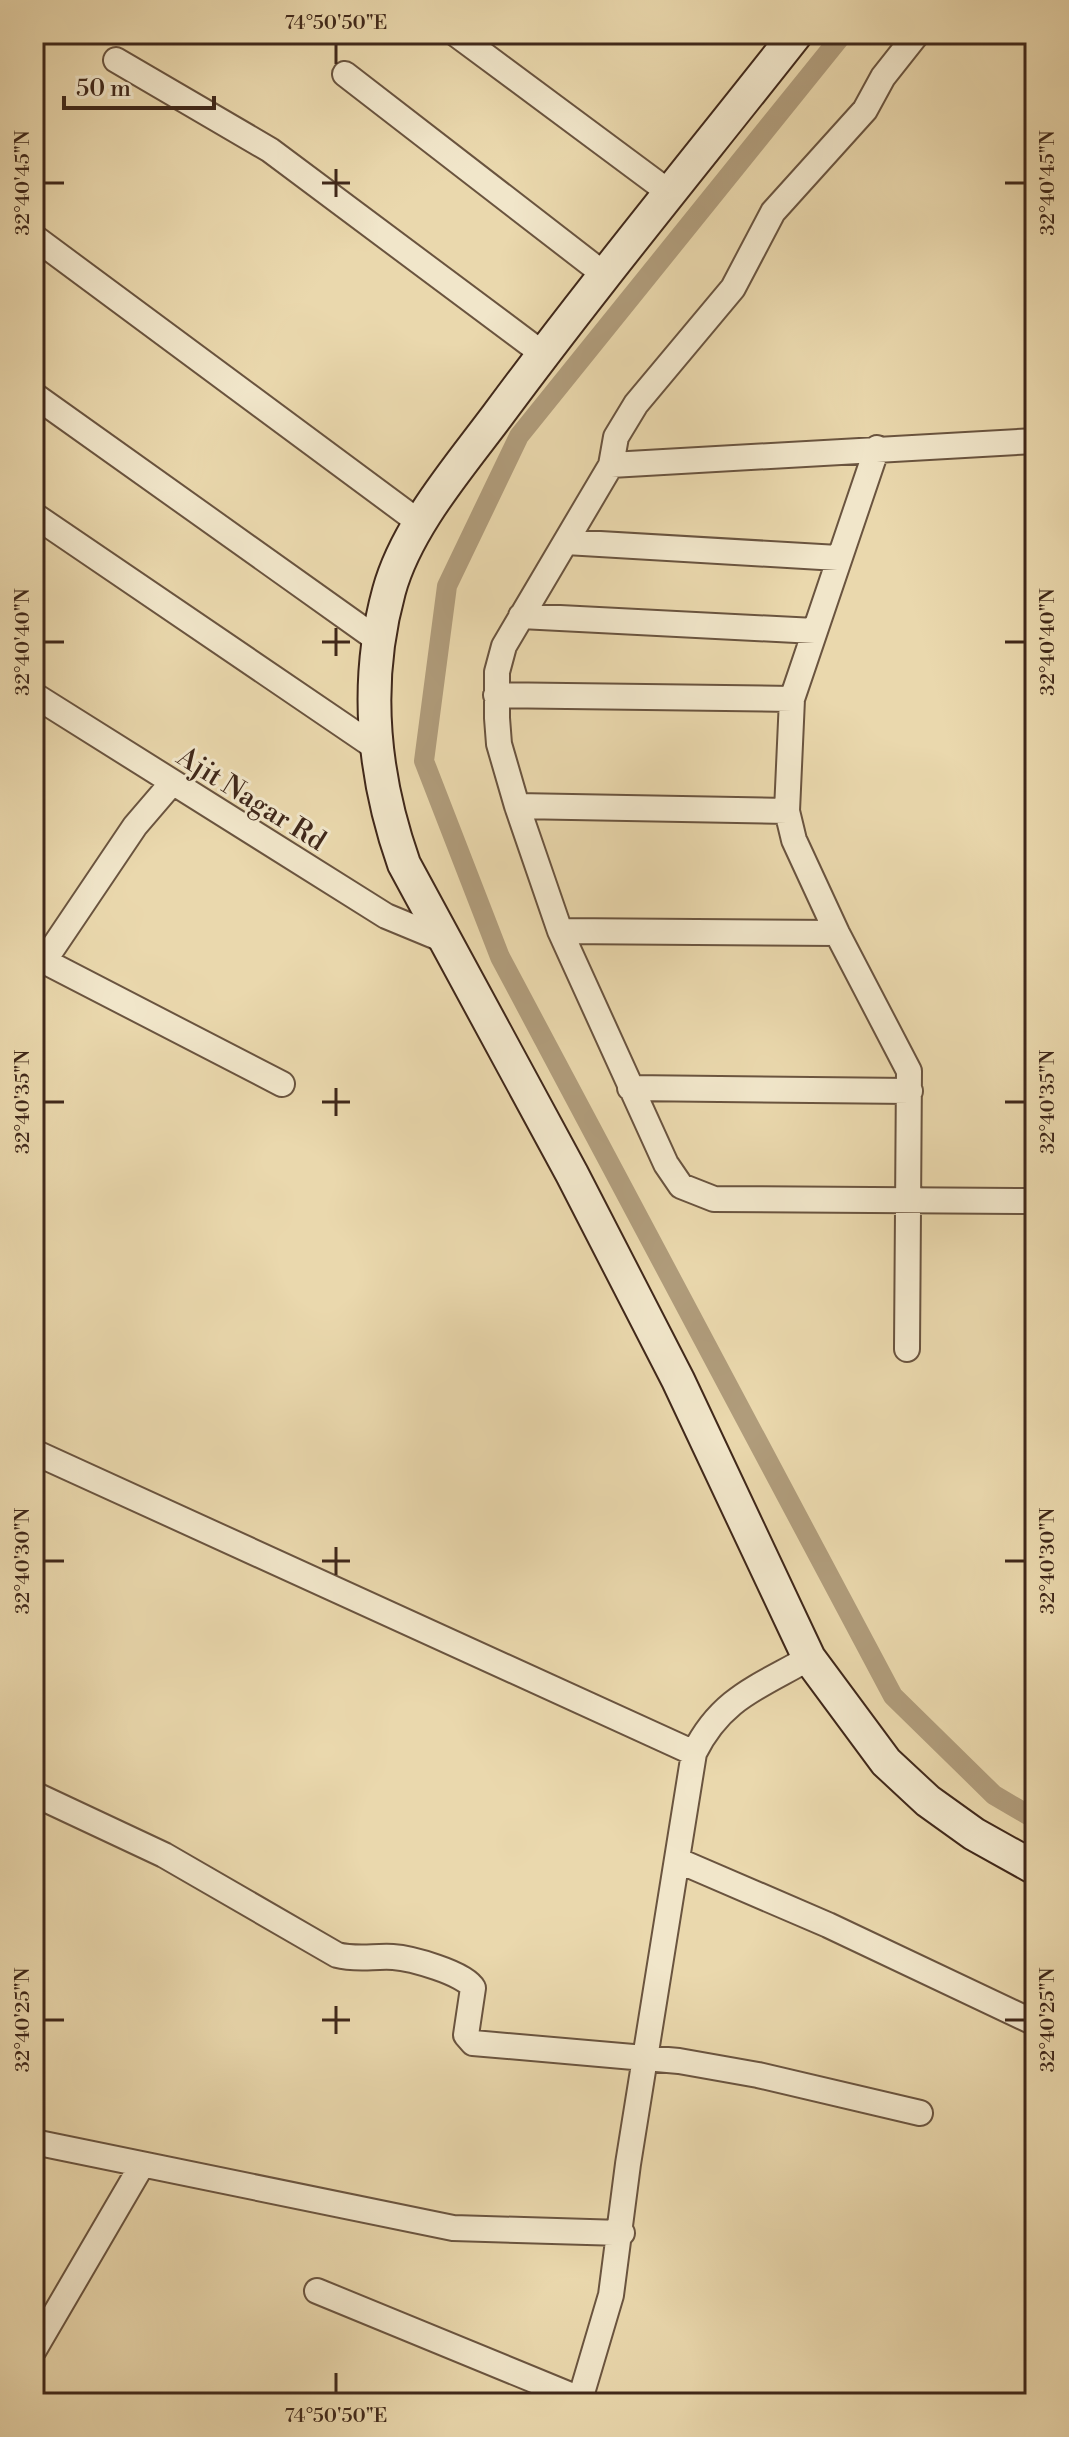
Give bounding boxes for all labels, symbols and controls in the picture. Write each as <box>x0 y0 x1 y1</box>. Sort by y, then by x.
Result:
text: 74°50'50"E <box>285 11 387 36</box>
scale bar <box>64 60 214 110</box>
text: 50 m <box>76 74 131 104</box>
text: 32°40'45"N <box>11 130 36 236</box>
text: 32°40'45"N <box>1036 130 1061 236</box>
text: 32°40'40"N <box>11 588 36 696</box>
text: 32°40'40"N <box>1036 588 1061 696</box>
street label: Ajit Nagar Rd <box>169 739 332 859</box>
text: 32°40'35"N <box>11 1050 36 1154</box>
text: 32°40'35"N <box>1036 1050 1061 1154</box>
text: 32°40'30"N <box>11 1508 36 1614</box>
text: 32°40'30"N <box>1036 1508 1061 1614</box>
text: 32°40'25"N <box>11 1968 36 2072</box>
text: 32°40'25"N <box>1036 1968 1061 2072</box>
text: 74°50'50"E <box>285 2404 387 2429</box>

